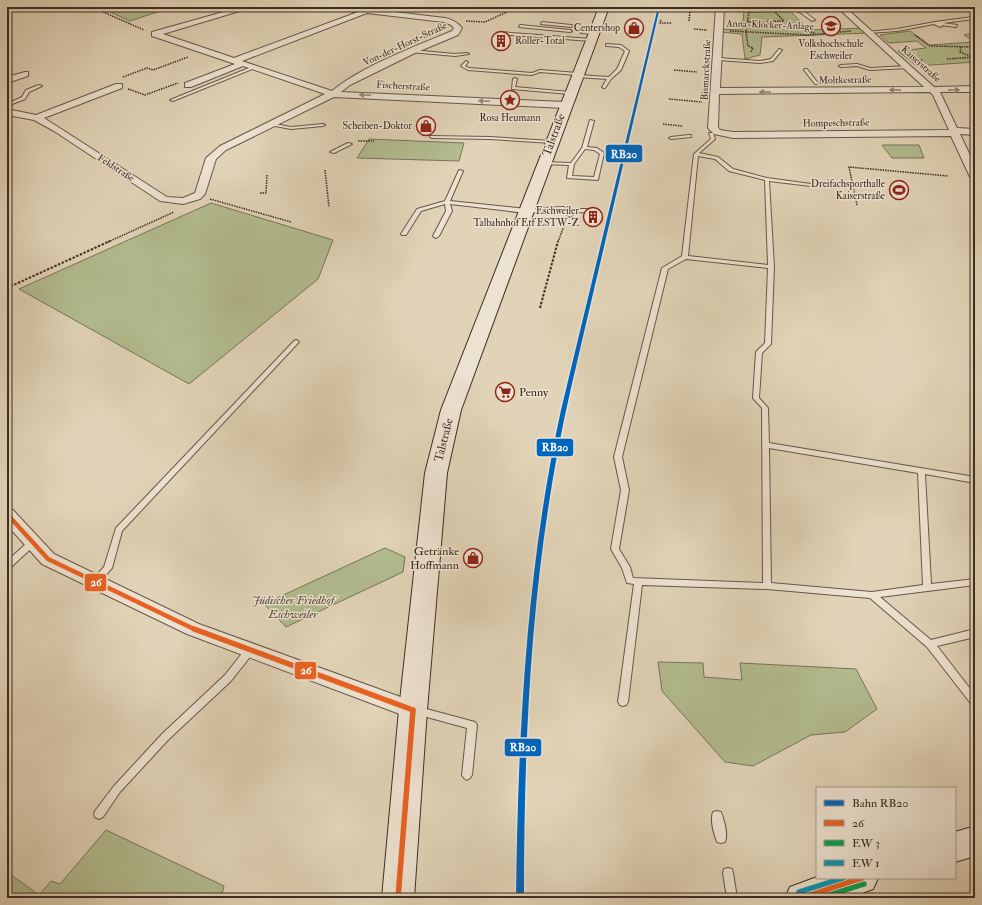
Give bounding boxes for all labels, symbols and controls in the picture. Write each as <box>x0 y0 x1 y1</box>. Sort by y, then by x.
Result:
school or university icon: Volkshochschule Eschweiler <box>820 15 842 37</box>
shop icon: Centershop <box>623 17 645 39</box>
street label: Anna-Klöcker-Anlage <box>725 17 814 33</box>
street label: Von-der-Horst-Straße <box>361 19 449 69</box>
place label: Centershop <box>574 22 620 35</box>
building icon: Roller-Total <box>490 30 512 52</box>
place label: Roller-Total <box>515 35 565 47</box>
place label: Volkshochschule Eschweiler <box>798 38 864 62</box>
street label: Bismarckstraße <box>698 39 714 101</box>
street label: Kaiserstraße <box>899 43 943 85</box>
street label: Moltkestraße <box>818 74 872 86</box>
street label: Fischerstraße <box>376 79 430 93</box>
one-way arrow <box>948 86 960 93</box>
one-way arrow <box>889 87 901 94</box>
place icon: Rosa Heumann <box>499 89 521 111</box>
one-way arrow <box>758 89 771 95</box>
one-way arrow <box>359 92 371 99</box>
one-way arrow <box>477 98 490 104</box>
place label: Rosa Heumann <box>479 112 541 124</box>
street label: Talstraße <box>539 112 569 158</box>
shop icon: Scheiben-Doktor <box>415 115 437 137</box>
street label: Hompeschstraße <box>803 116 869 131</box>
place label: Scheiben-Doktor <box>343 120 412 132</box>
line badge: RB20 <box>605 144 643 163</box>
text: RB20 <box>611 148 638 161</box>
street label: Feldstraße <box>95 152 137 184</box>
place label: Dreifachsporthalle Kaiserstraße <box>811 178 885 202</box>
sports icon: Dreifachsporthalle Kaiserstraße <box>888 179 910 201</box>
place label: Eschweiler Talbahnhof Etf ESTW-Z <box>473 205 580 229</box>
building icon: Eschweiler Talbahnhof Etf ESTW-Z <box>582 206 604 228</box>
supermarket icon: Penny <box>494 381 516 403</box>
place label: Penny <box>519 385 549 400</box>
street label: Talstraße <box>431 417 457 463</box>
line badge: RB20 <box>536 438 574 457</box>
text: RB20 <box>542 441 569 454</box>
place label: Getränke Hoffmann <box>410 544 459 573</box>
shop icon: Getränke Hoffmann <box>462 547 484 569</box>
line badge: 26 <box>84 573 107 592</box>
text: 26 <box>90 576 103 589</box>
park label: Jüdischer Friedhof Eschweiler <box>252 593 338 622</box>
line badge: 26 <box>294 661 317 680</box>
text: 26 <box>300 664 313 677</box>
line badge: RB20 <box>504 738 542 757</box>
text: RB20 <box>510 741 537 754</box>
legend <box>816 787 956 879</box>
text: Bahn RB20 <box>852 796 909 811</box>
text: 26 <box>852 816 865 831</box>
text: EW 3 <box>852 836 880 851</box>
text: EW 1 <box>852 856 880 871</box>

